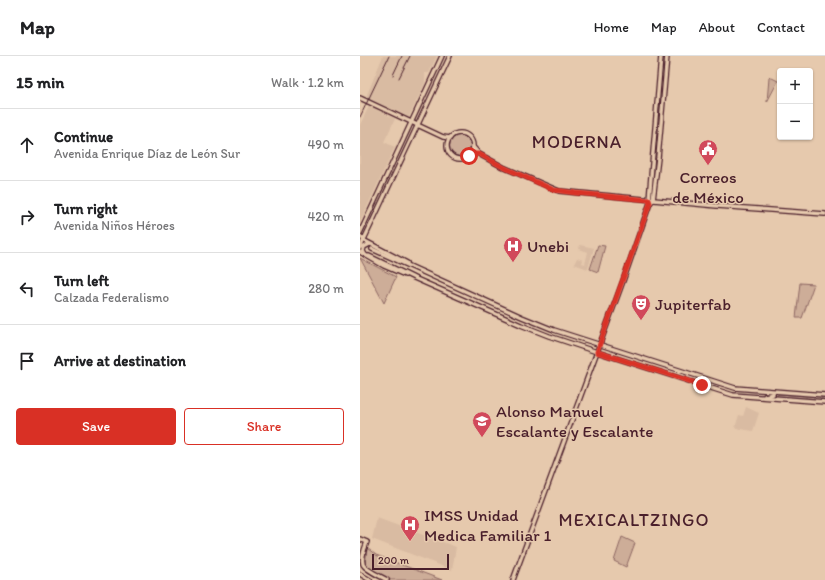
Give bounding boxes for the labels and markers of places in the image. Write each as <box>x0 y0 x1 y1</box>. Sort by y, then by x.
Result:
public building icon: Correos de México <box>697 138 719 166</box>
place label: Correos de México <box>672 167 744 207</box>
hospital icon: Unebi <box>502 235 524 263</box>
place label: Unebi <box>527 236 569 256</box>
theatre icon: Jupiterfab <box>630 293 652 321</box>
place label: Jupiterfab <box>655 294 731 314</box>
place label: Alonso Manuel Escalante y Escalante <box>496 401 653 441</box>
school or university icon: Alonso Manuel Escalante y Escalante <box>471 410 493 438</box>
place label: IMSS Unidad Medica Familiar 1 <box>424 505 551 545</box>
hospital icon: IMSS Unidad Medica Familiar 1 <box>399 514 421 542</box>

